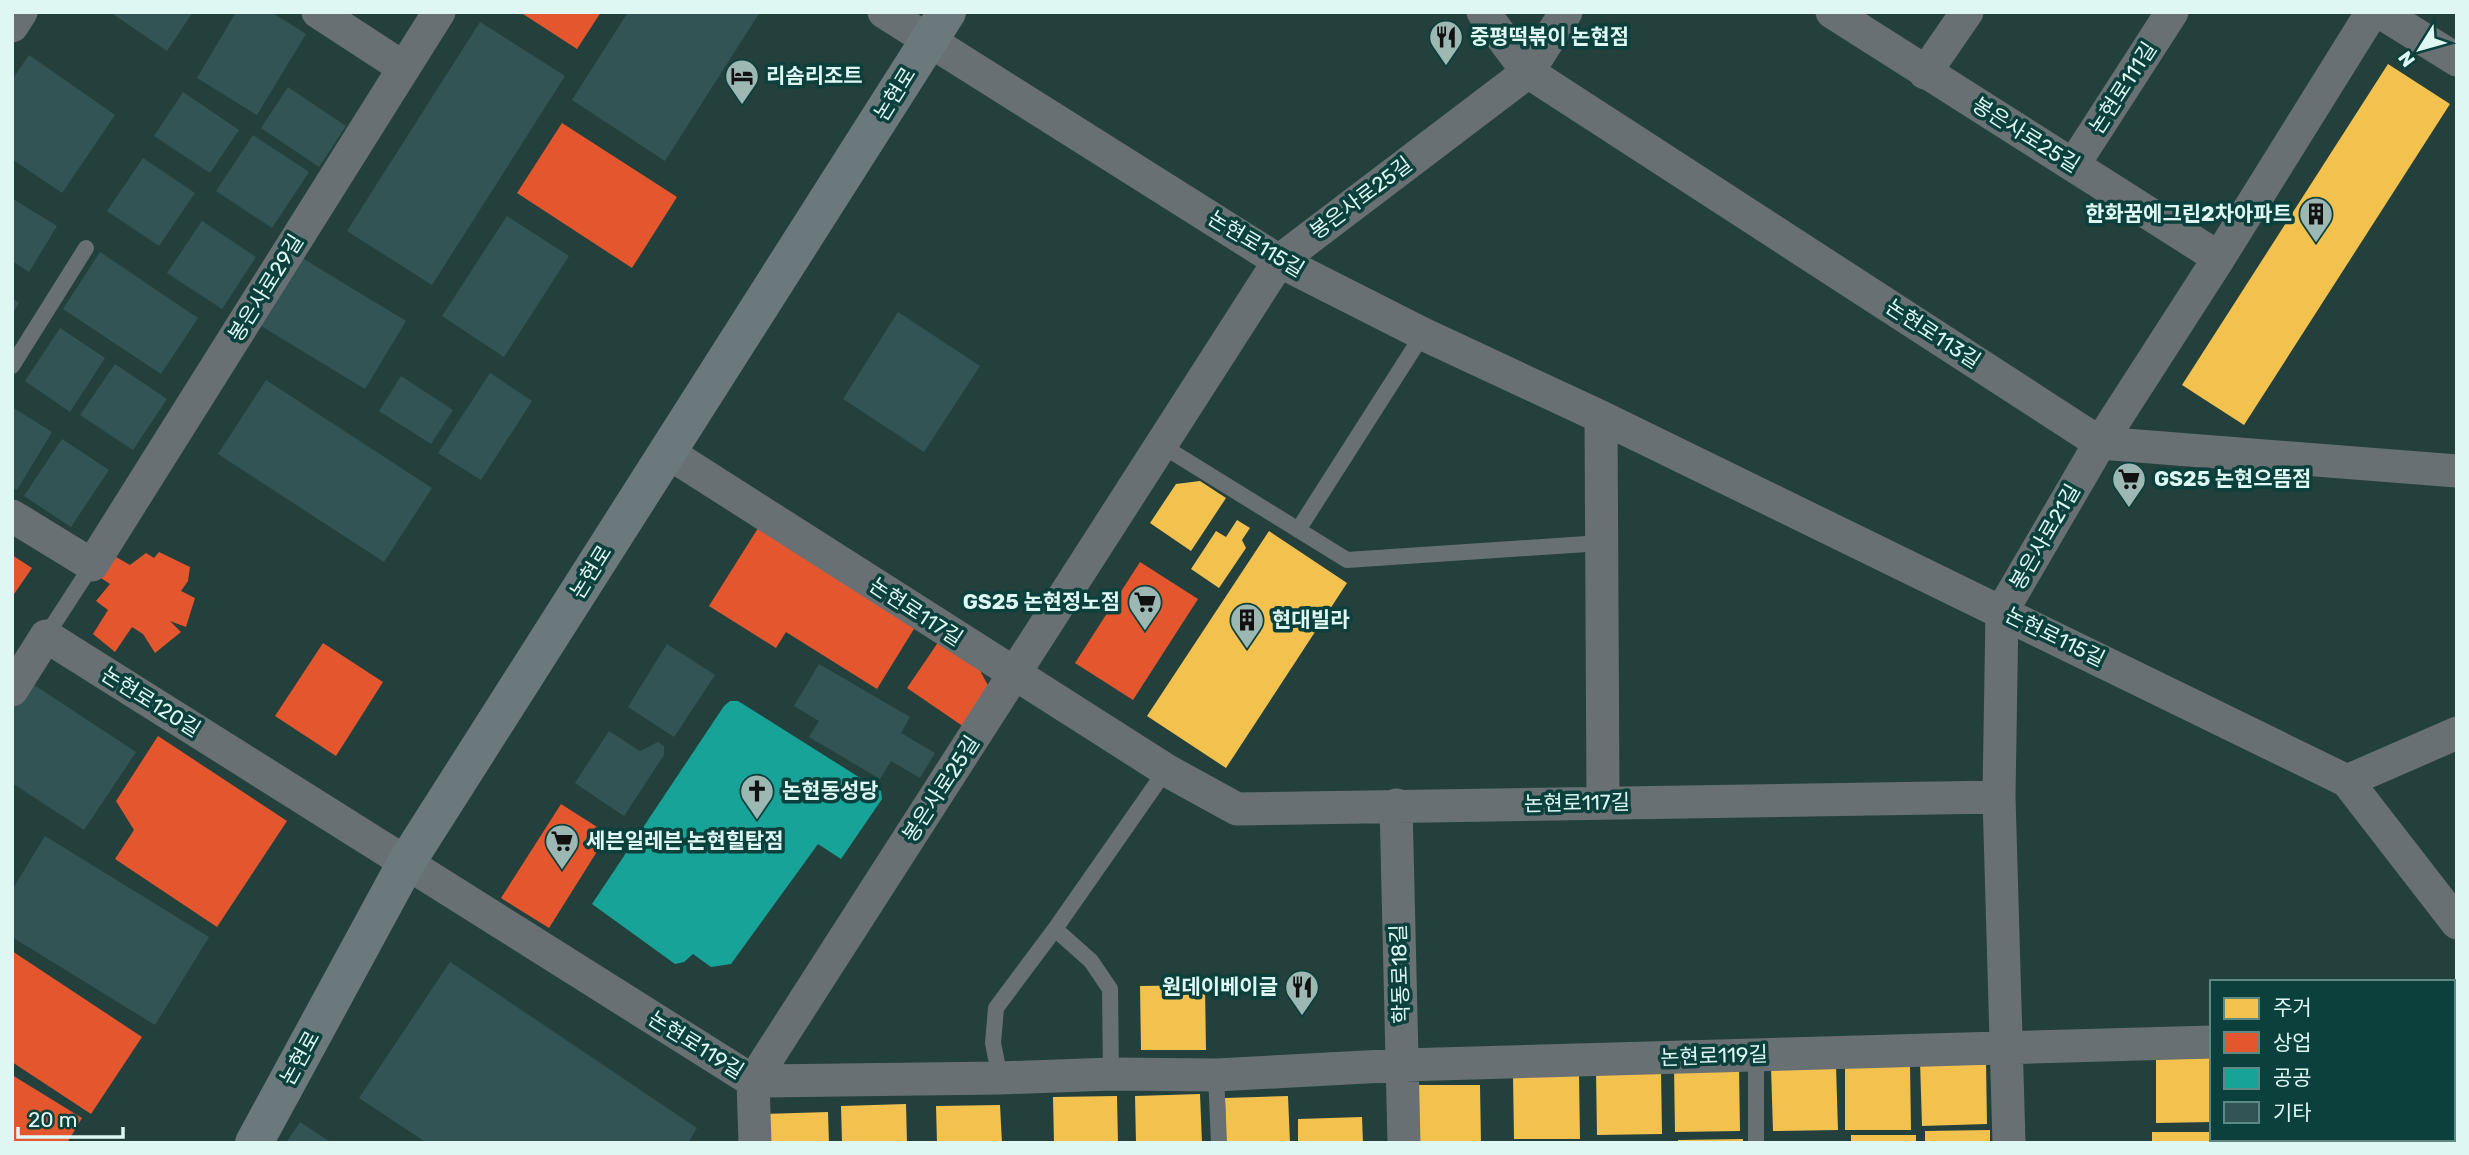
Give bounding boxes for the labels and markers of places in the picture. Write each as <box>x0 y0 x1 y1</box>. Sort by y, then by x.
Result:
restaurant icon: 중평떡볶이 논현점 <box>1427 18 1465 67</box>
place label: 중평떡볶이 논현점 <box>1470 24 1629 49</box>
hotel icon: 리솜리조트 <box>723 57 761 106</box>
place label: 리솜리조트 <box>766 63 863 88</box>
building icon: 한화꿈에그린2차아파트 <box>2297 195 2335 244</box>
place label: 한화꿈에그린2차아파트 <box>2085 201 2292 226</box>
supermarket icon: GS25 논현으뜸점 <box>2110 460 2148 509</box>
place label: GS25 논현으뜸점 <box>2154 466 2311 491</box>
supermarket icon: GS25 논현정노점 <box>1126 583 1164 632</box>
place label: GS25 논현정노점 <box>963 589 1120 614</box>
building icon: 현대빌라 <box>1228 601 1266 650</box>
place label: 현대빌라 <box>1272 607 1350 632</box>
church icon: 논현동성당 <box>738 772 776 821</box>
place label: 논현동성당 <box>782 778 879 803</box>
supermarket icon: 세븐일레븐 논현힐탑점 <box>543 822 581 871</box>
place label: 세븐일레븐 논현힐탑점 <box>586 828 784 853</box>
restaurant icon: 원데이베이글 <box>1283 968 1321 1017</box>
place label: 원데이베이글 <box>1162 974 1278 999</box>

